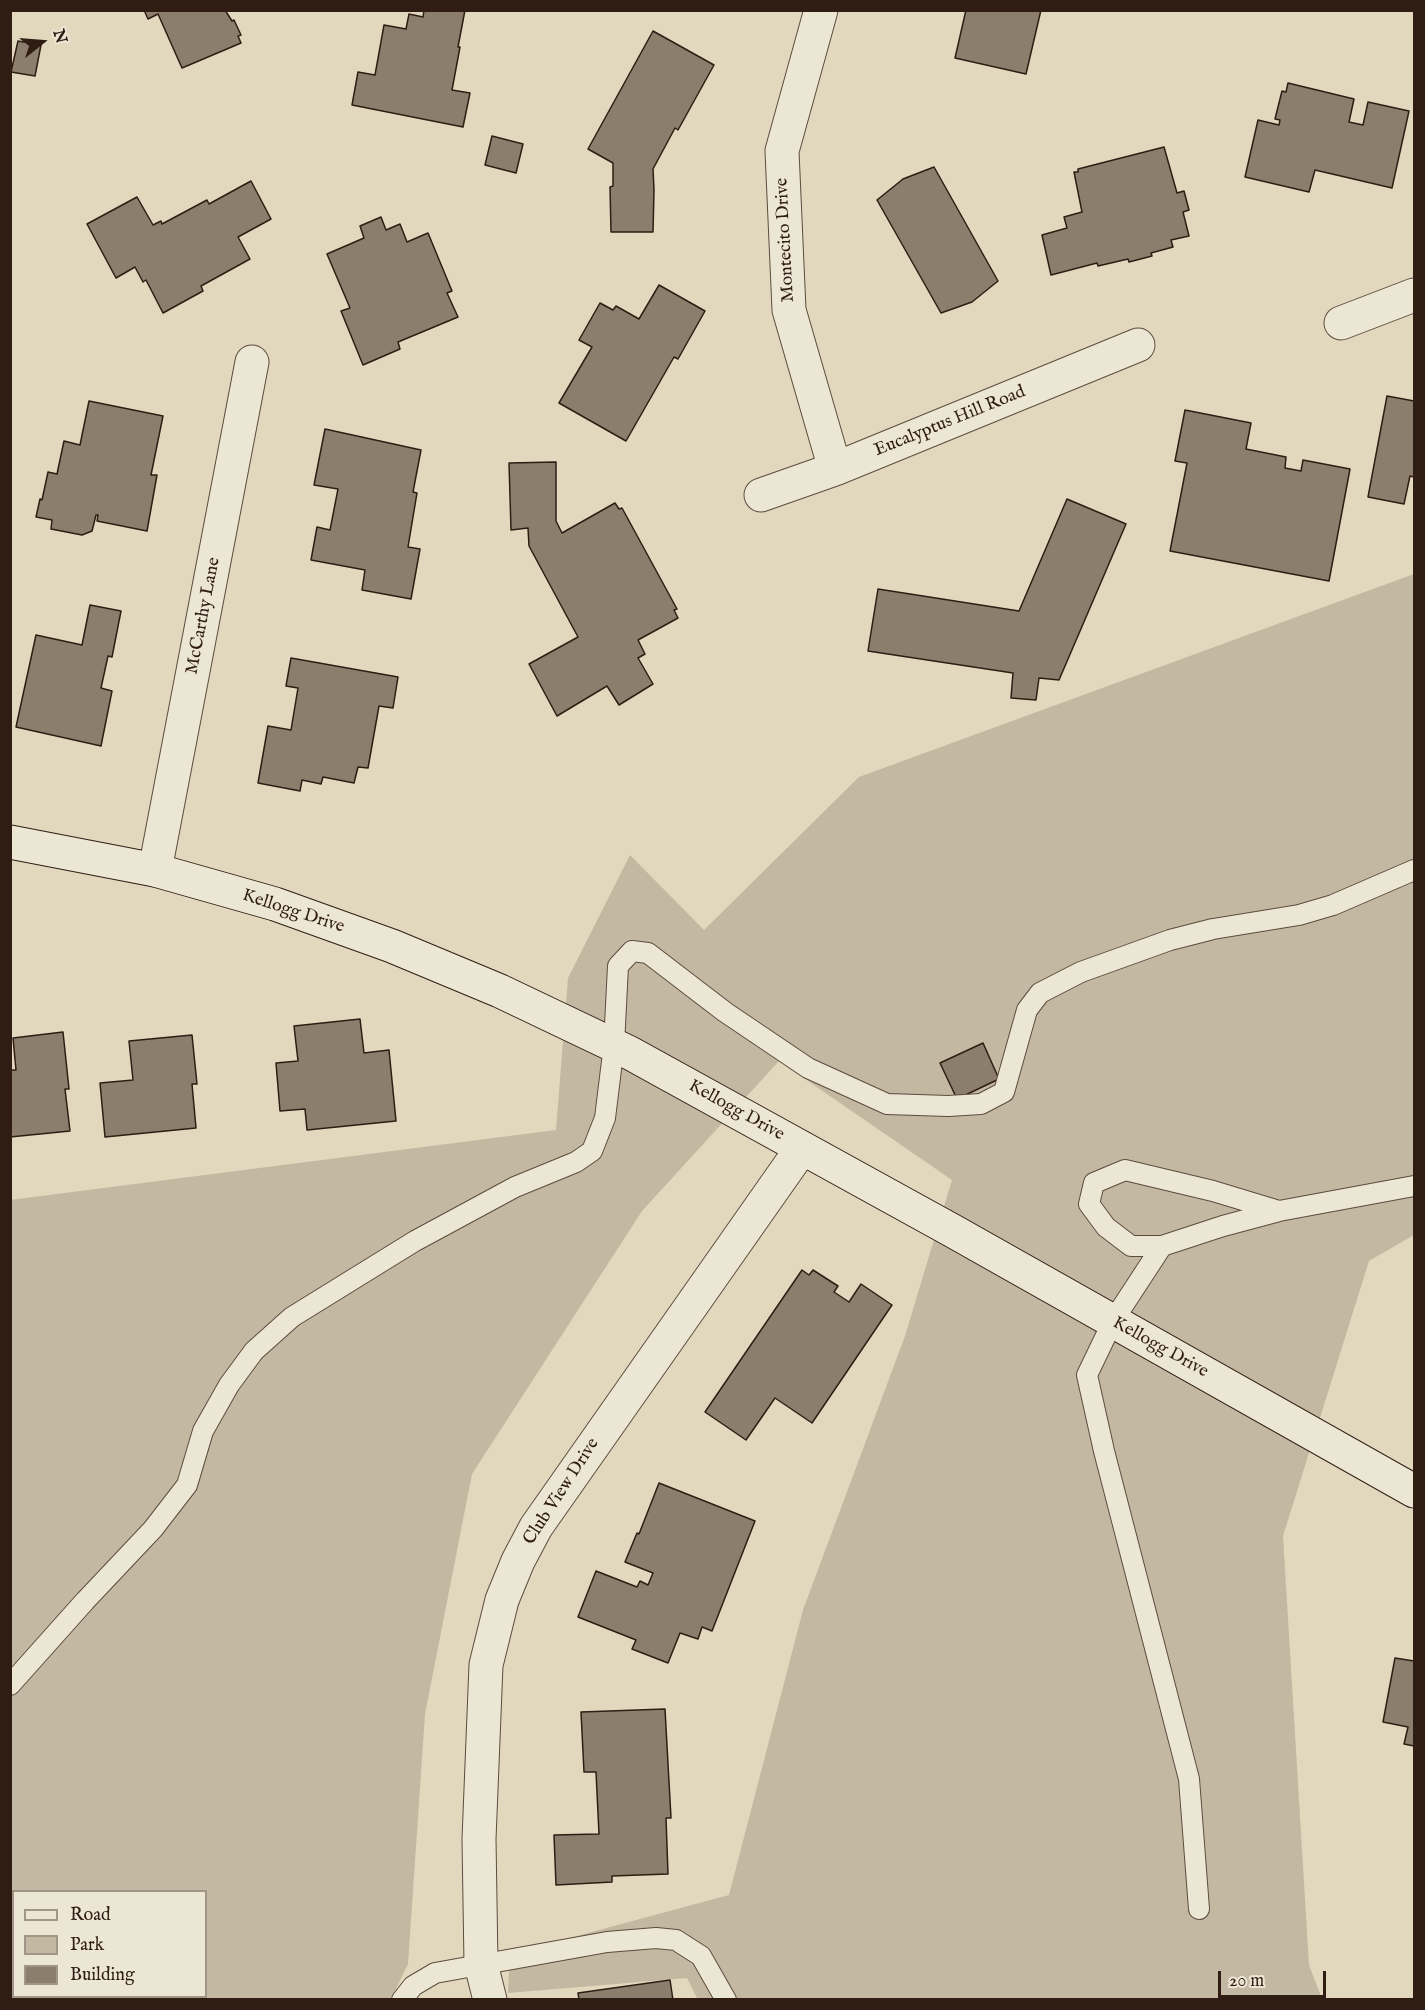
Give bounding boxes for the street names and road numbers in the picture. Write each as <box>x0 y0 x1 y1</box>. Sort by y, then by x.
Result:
street label: Montecito Drive <box>772 177 800 303</box>
street label: Eucalyptus Hill Road <box>871 382 1029 462</box>
street label: McCarthy Lane <box>182 556 226 676</box>
street label: Kellogg Drive <box>239 885 347 939</box>
street label: Kellogg Drive <box>684 1076 788 1146</box>
street label: Kellogg Drive <box>1108 1313 1212 1383</box>
street label: Club View Drive <box>519 1435 605 1549</box>

